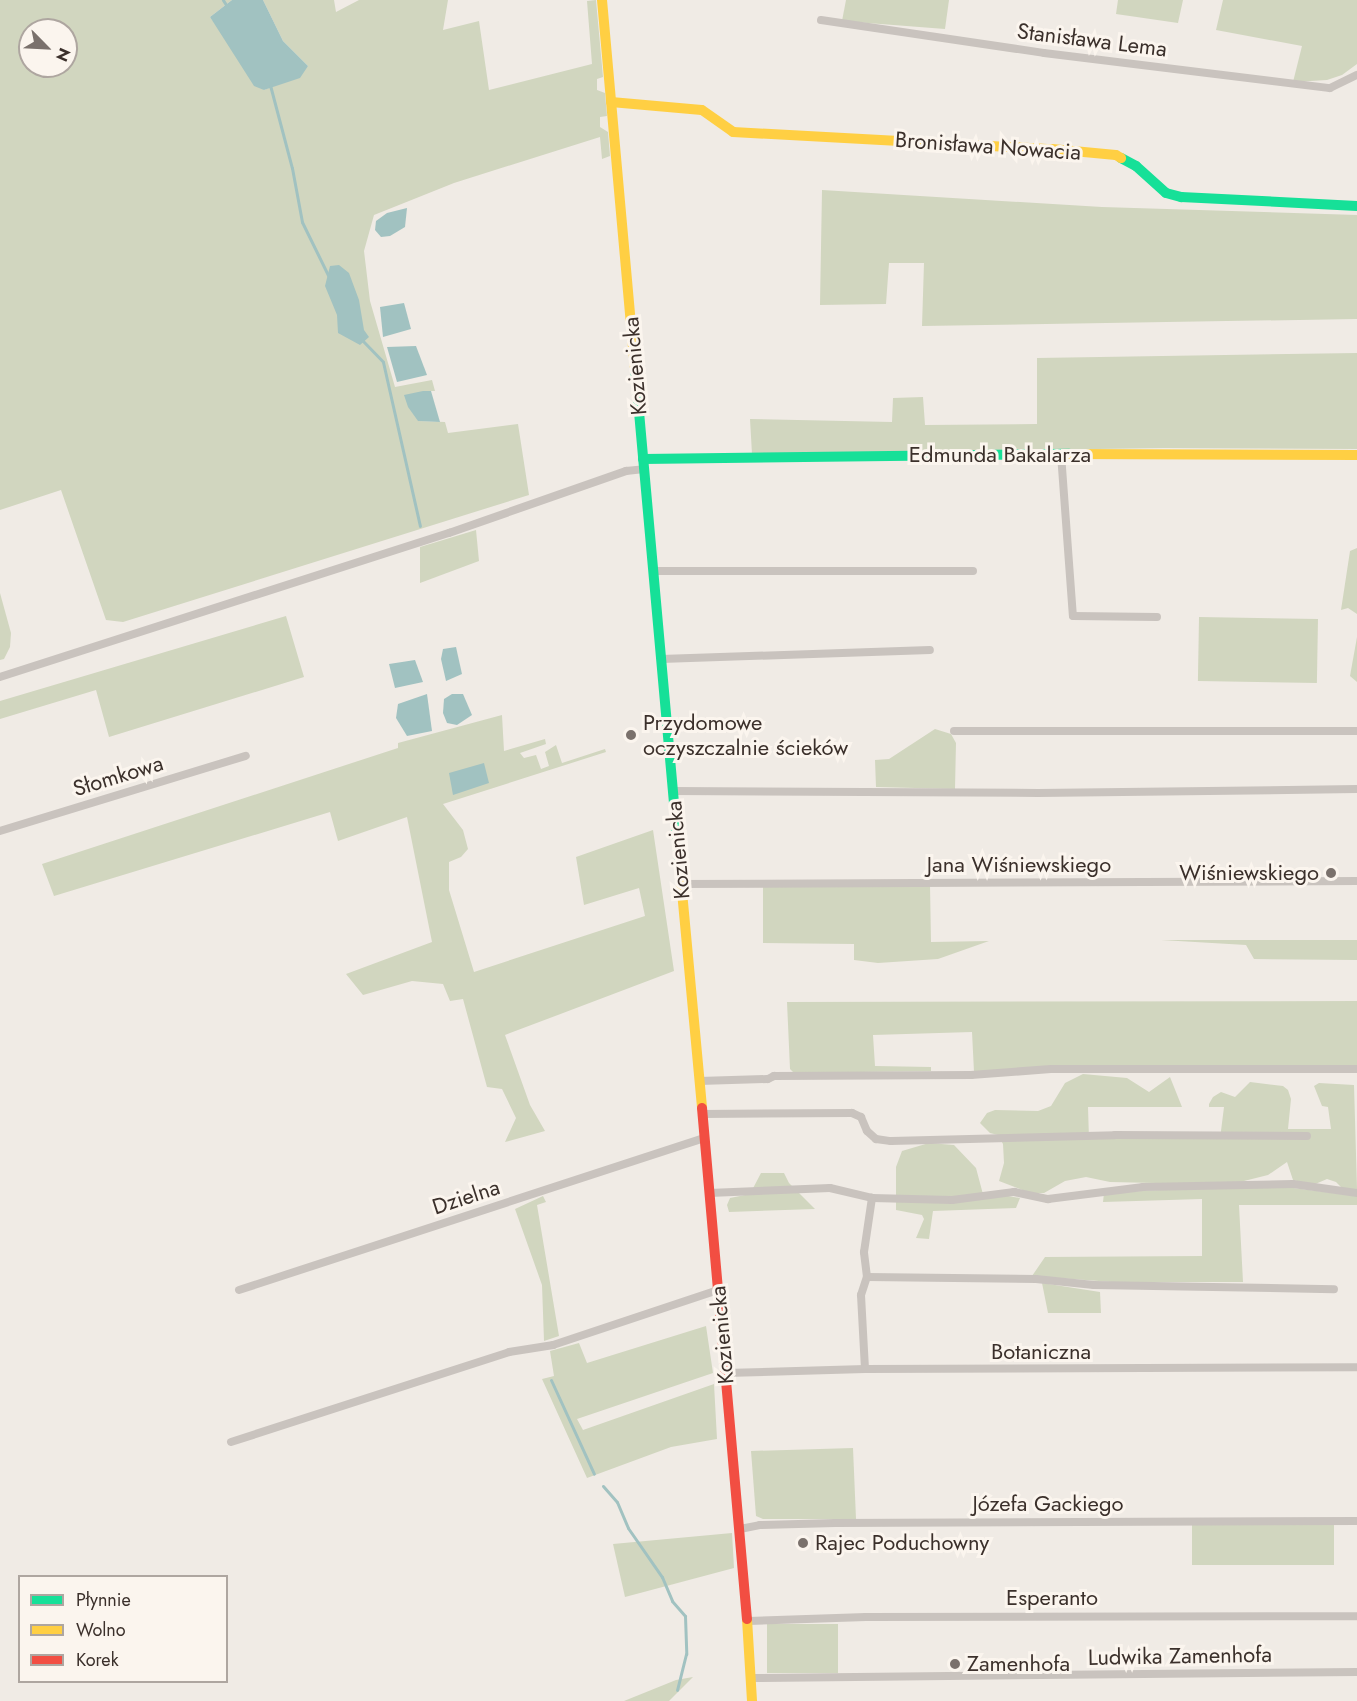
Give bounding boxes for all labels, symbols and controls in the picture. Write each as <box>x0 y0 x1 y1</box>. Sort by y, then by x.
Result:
north arrow <box>18 18 78 78</box>
street label: Stanisława Lema <box>1016 18 1168 62</box>
text: N <box>50 44 76 65</box>
street label: Bronisława Nowacia <box>894 126 1082 166</box>
street label: Kozienicka <box>618 316 652 416</box>
street label: Edmunda Bakalarza <box>909 442 1091 468</box>
place label: Przydomowe oczyszczalnie ścieków <box>643 709 848 760</box>
marker: Przydomowe oczyszczalnie ścieków <box>624 728 638 742</box>
street label: Słomkowa <box>70 750 166 802</box>
street label: Kozienicka <box>661 800 695 900</box>
street label: Jana Wiśniewskiego <box>927 852 1111 878</box>
place label: Wiśniewskiego <box>1179 860 1319 886</box>
marker: Wiśniewskiego <box>1324 866 1338 880</box>
street label: Dzielna <box>429 1174 503 1220</box>
street label: Kozienicka <box>705 1285 739 1385</box>
street label: Botaniczna <box>991 1339 1091 1365</box>
street label: Józefa Gackiego <box>973 1491 1123 1517</box>
place label: Rajec Poduchowny <box>815 1530 989 1556</box>
marker: Rajec Poduchowny <box>796 1536 810 1550</box>
legend <box>18 1575 228 1683</box>
street label: Esperanto <box>1006 1585 1098 1611</box>
text: Płynnie <box>76 1587 131 1613</box>
text: Wolno <box>76 1617 126 1643</box>
street label: Ludwika Zamenhofa <box>1088 1641 1272 1671</box>
text: Korek <box>76 1647 119 1673</box>
place label: Zamenhofa <box>967 1651 1070 1677</box>
marker: Zamenhofa <box>948 1657 962 1671</box>

